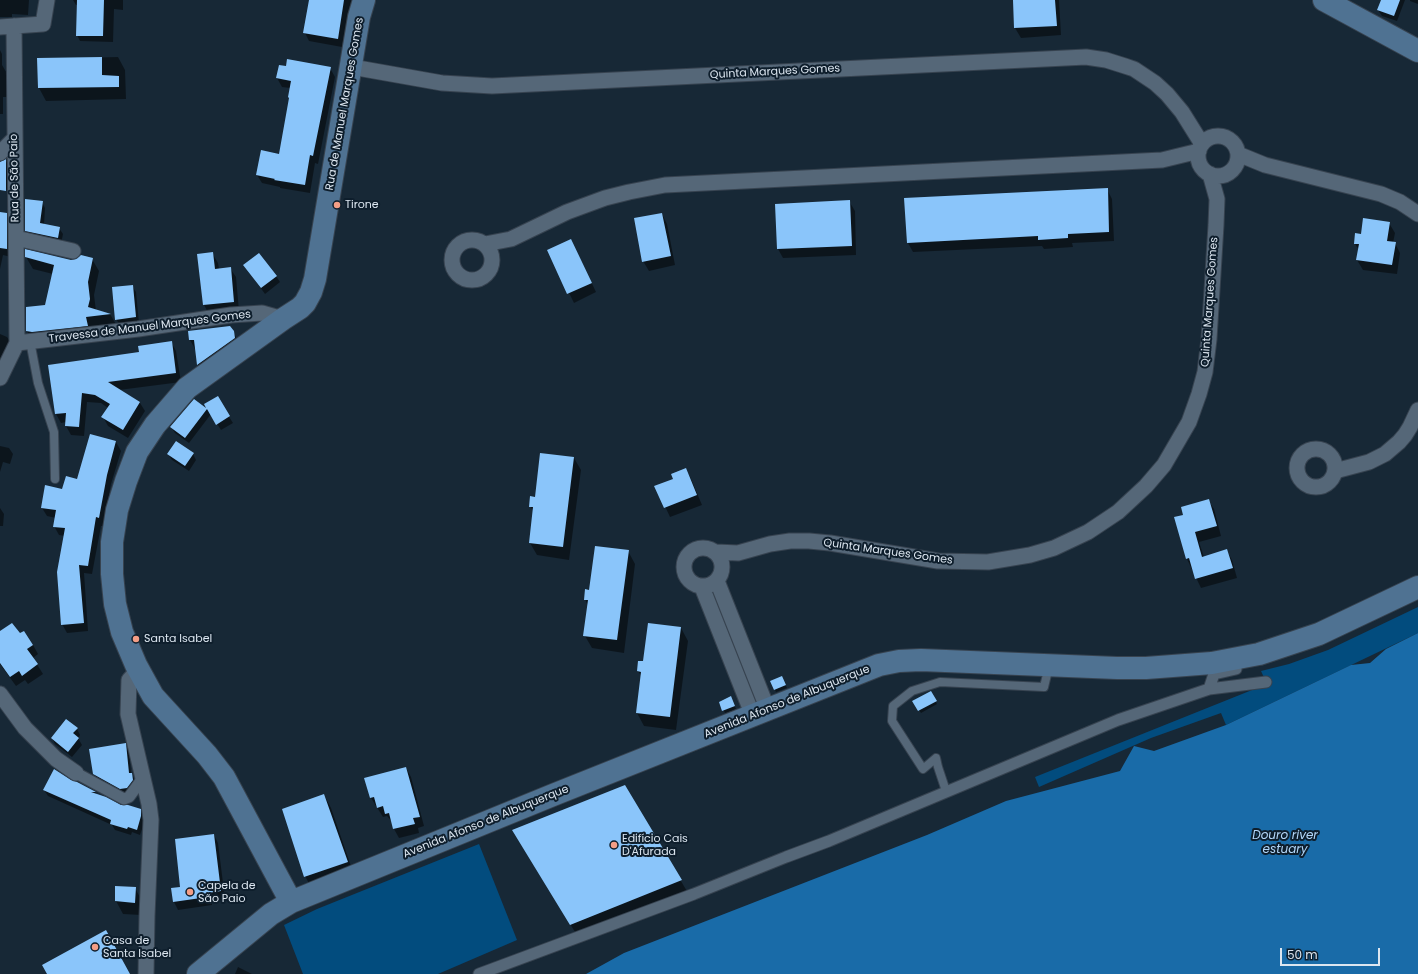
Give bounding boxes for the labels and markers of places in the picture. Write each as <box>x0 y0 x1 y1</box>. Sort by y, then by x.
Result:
place label: Tirone <box>345 198 379 212</box>
marker: Tirone <box>332 200 342 210</box>
place label: Santa Isabel <box>144 632 212 646</box>
marker: Santa Isabel <box>131 634 141 644</box>
place label: Edifício Cais D'Afurada <box>622 832 688 858</box>
marker: Edifício Cais D'Afurada <box>609 840 619 850</box>
place label: Capela de São Paio <box>198 879 256 905</box>
marker: Capela de São Paio <box>185 887 195 897</box>
place label: Casa de Santa Isabel <box>103 934 171 960</box>
marker: Casa de Santa Isabel <box>90 942 100 952</box>

